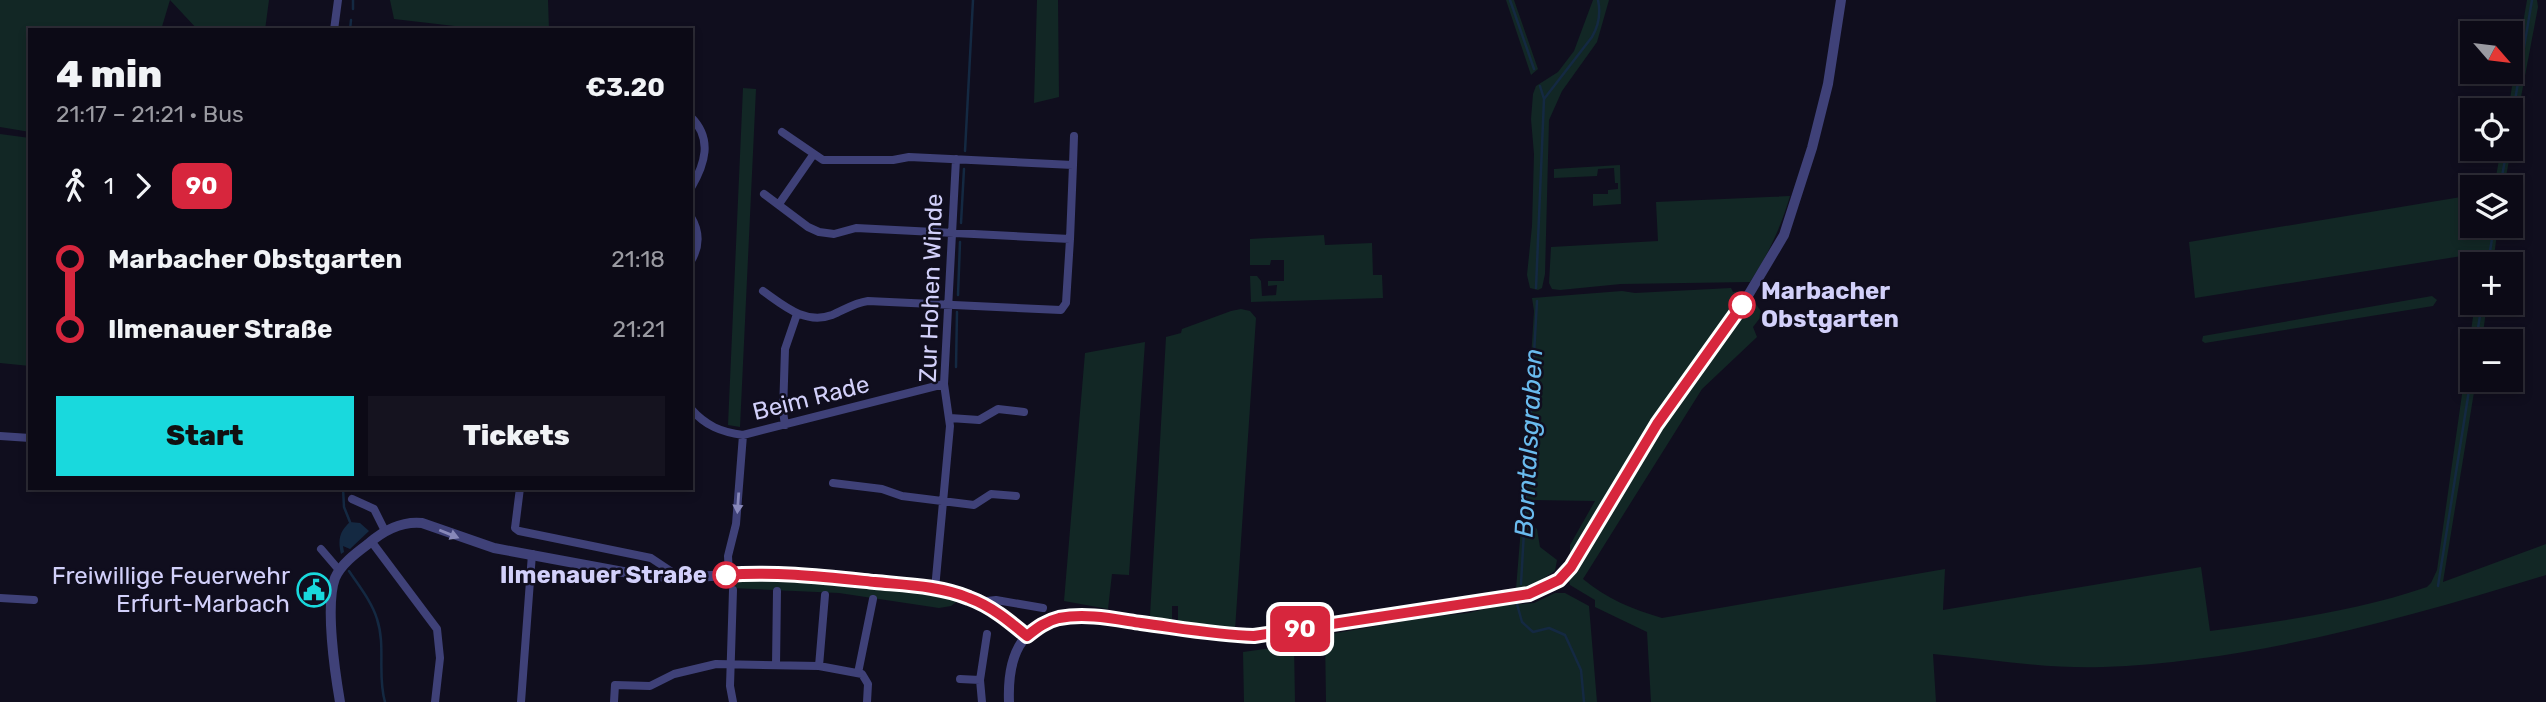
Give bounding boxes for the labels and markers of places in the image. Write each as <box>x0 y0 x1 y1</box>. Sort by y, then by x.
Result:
place label: Marbacher Obstgarten <box>1761 277 1899 333</box>
marker: Marbacher Obstgarten <box>1729 292 1755 318</box>
place label: Ilmenauer Straße <box>500 561 707 589</box>
place label: Freiwillige Feuerwehr Erfurt-Marbach <box>52 562 290 618</box>
marker: Ilmenauer Straße <box>713 562 739 588</box>
public building icon: Freiwillige Feuerwehr Erfurt-Marbach <box>295 571 333 609</box>

